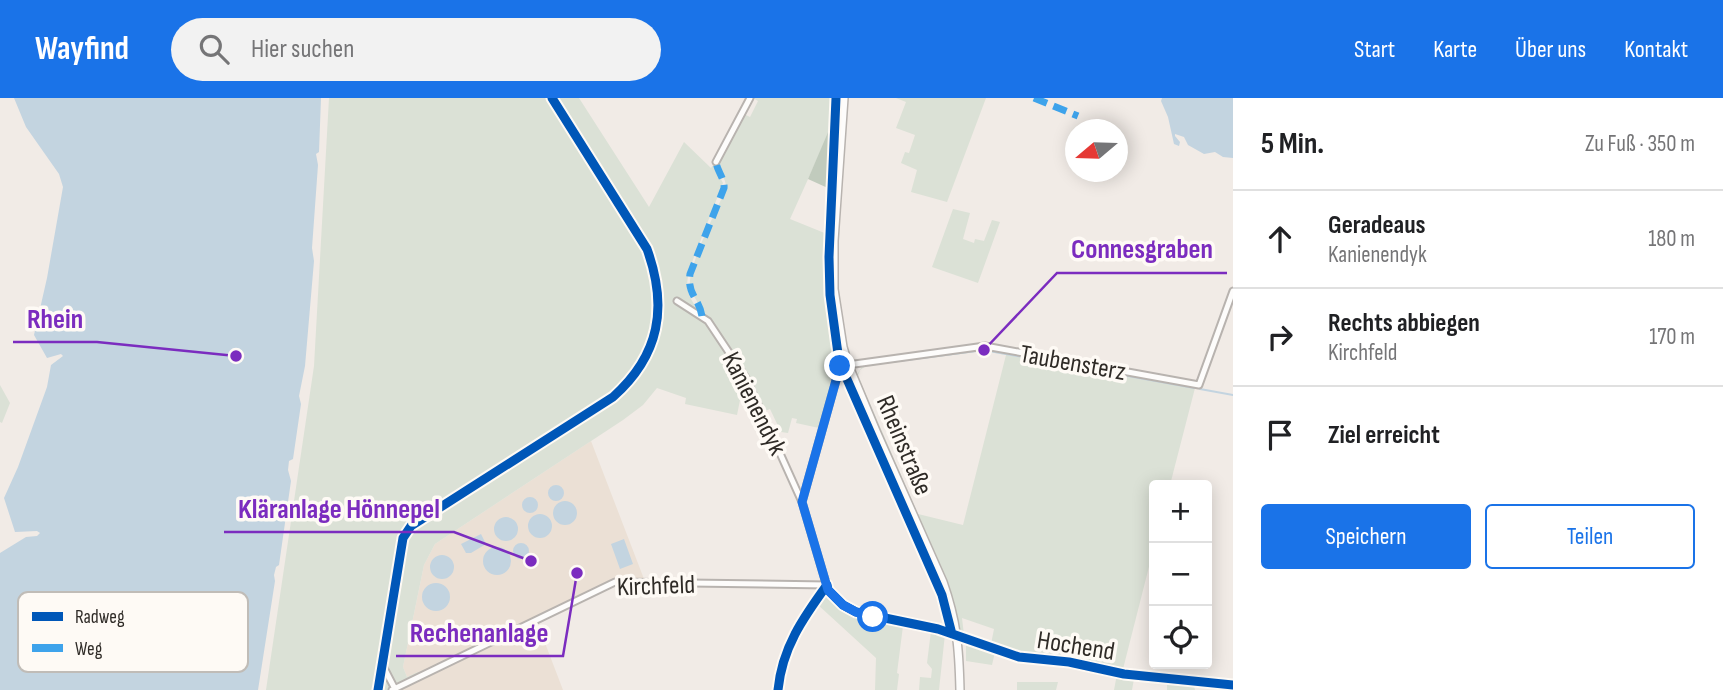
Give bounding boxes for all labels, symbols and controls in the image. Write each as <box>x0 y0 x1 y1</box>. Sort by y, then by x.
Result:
search box <box>171 18 661 81</box>
text: Wayfind <box>35 29 129 69</box>
icon: search <box>195 30 233 68</box>
text: Hier suchen <box>251 34 354 65</box>
text: Start <box>1354 35 1395 64</box>
text: Karte <box>1433 35 1477 64</box>
text: Über uns <box>1515 35 1586 64</box>
text: Kontakt <box>1624 35 1688 64</box>
north arrow <box>1065 119 1128 182</box>
text: 5 Min. <box>1261 126 1324 162</box>
text: Zu Fuß · 350 m <box>1585 130 1695 158</box>
text: Geradeaus <box>1328 210 1426 241</box>
icon: ahead <box>1261 220 1299 258</box>
callout: Connesgraben <box>1057 224 1227 273</box>
text: 180 m <box>1648 225 1695 253</box>
text: Connesgraben <box>1071 233 1213 266</box>
text: Kanienendyk <box>1328 241 1427 269</box>
callout: Rhein <box>13 293 97 342</box>
text: Rhein <box>27 303 83 336</box>
text: Rechts abbiegen <box>1328 308 1480 339</box>
icon: right <box>1261 318 1299 356</box>
text: 170 m <box>1649 323 1695 351</box>
street label: Taubensterz <box>1018 339 1128 388</box>
text: Kirchfeld <box>1328 339 1397 367</box>
street label: Kanienendyk <box>715 347 793 460</box>
route end <box>824 350 855 381</box>
street label: Rheinstraße <box>869 391 938 500</box>
icon: arrive <box>1261 416 1299 454</box>
text: Ziel erreicht <box>1328 420 1440 451</box>
map controls <box>1149 480 1212 669</box>
button: + <box>1149 480 1212 543</box>
callout: Kläranlage Hönnepel <box>224 483 454 532</box>
text: Kläranlage Hönnepel <box>238 493 440 526</box>
button: Speichern <box>1261 504 1471 569</box>
button: Teilen <box>1485 504 1695 569</box>
button: − <box>1149 543 1212 606</box>
street label: Kirchfeld <box>616 570 696 603</box>
legend <box>18 592 248 672</box>
route start <box>857 601 888 632</box>
text: Radweg <box>75 606 125 629</box>
button: locate <box>1149 606 1212 669</box>
callout: Rechenanlage <box>396 607 563 656</box>
text: Rechenanlage <box>410 617 548 650</box>
street label: Hochend <box>1035 625 1117 668</box>
text: Weg <box>75 638 103 661</box>

